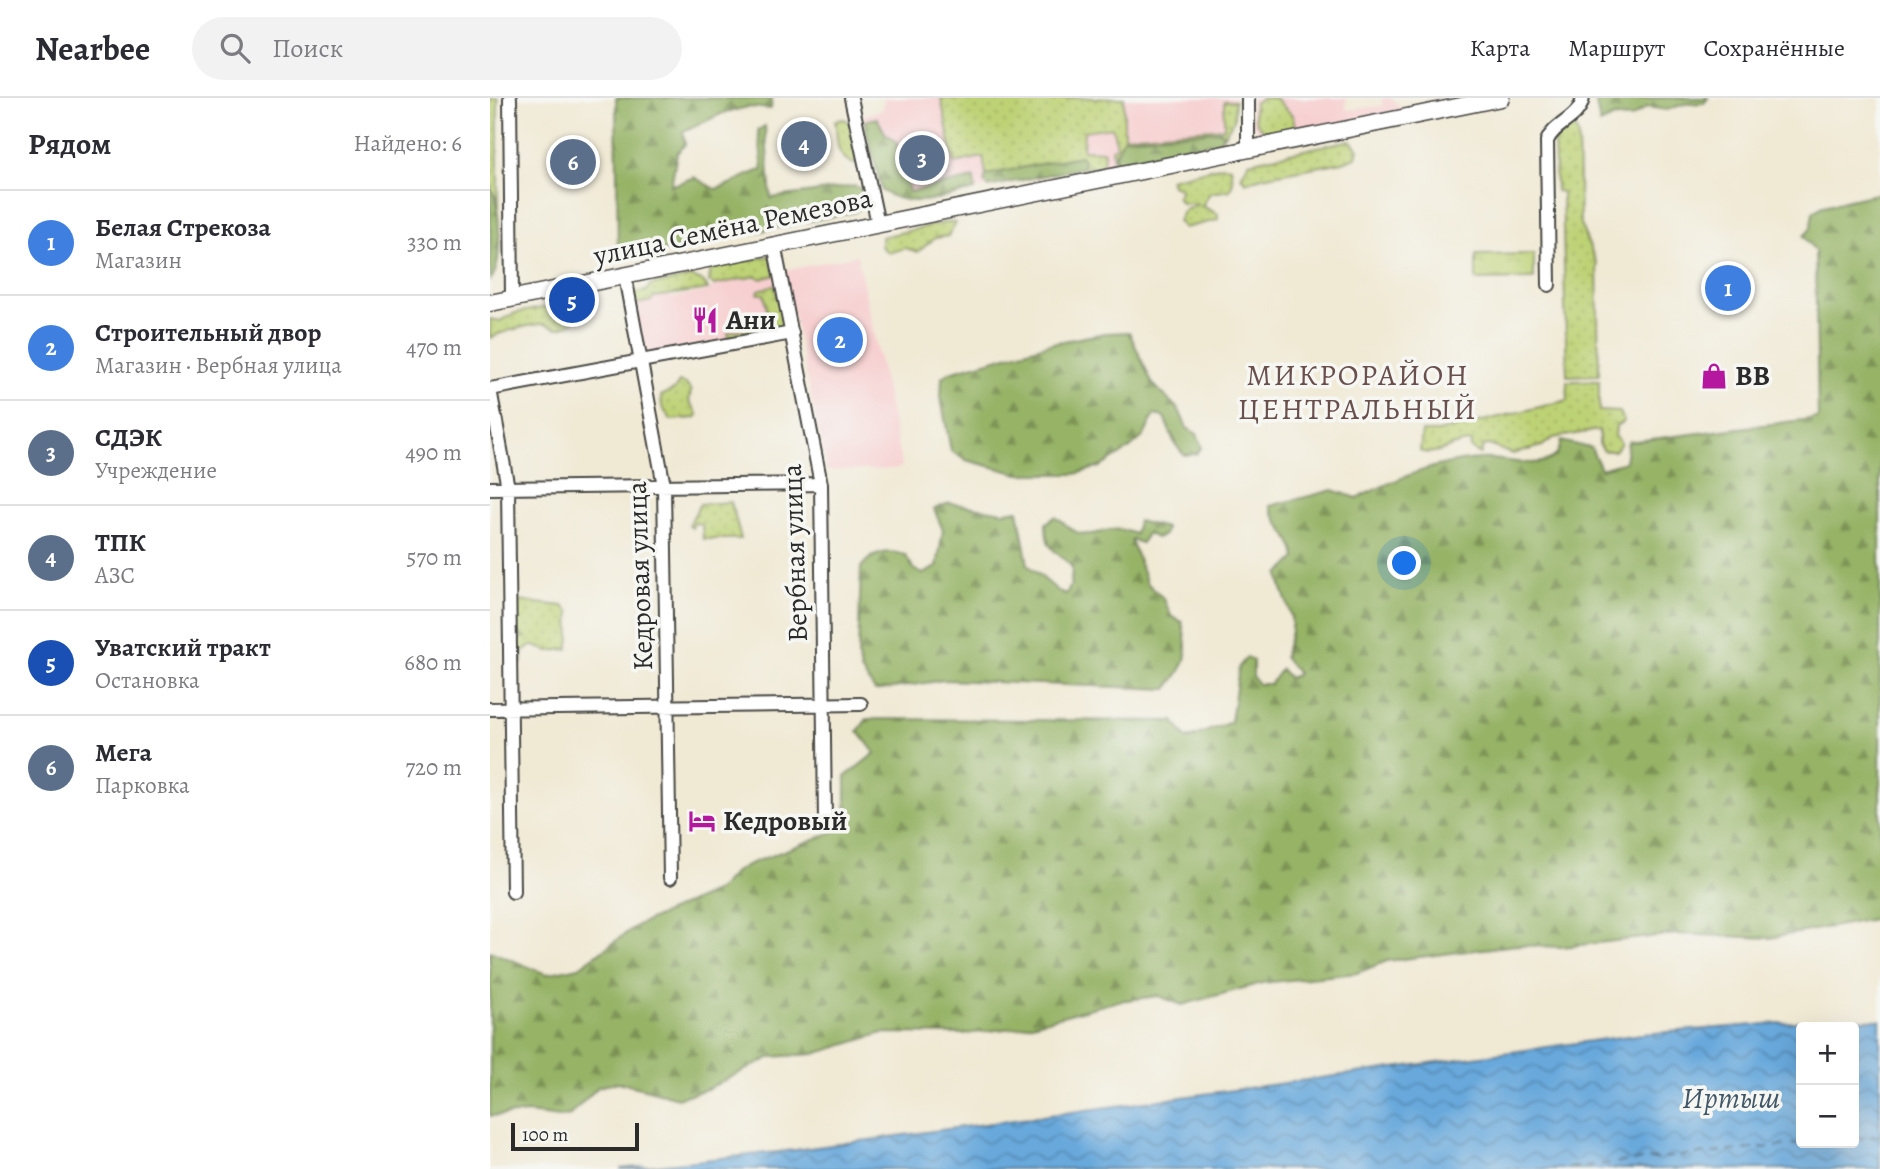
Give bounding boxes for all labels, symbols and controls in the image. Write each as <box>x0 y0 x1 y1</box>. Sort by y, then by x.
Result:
search box <box>192 17 682 80</box>
text: Nearbee <box>35 26 150 71</box>
icon: search <box>216 29 254 67</box>
text: Поиск <box>272 31 343 66</box>
text: Карта <box>1470 32 1530 64</box>
text: Маршрут <box>1568 32 1666 64</box>
text: Сохранённые <box>1704 32 1845 64</box>
pin: 4 <box>781 118 827 170</box>
text: Рядом <box>28 124 111 164</box>
text: Найдено: 6 <box>354 128 462 159</box>
pin: 3 <box>899 132 945 184</box>
pin: 6 <box>550 136 596 188</box>
street label: улица Семёна Ремезова <box>589 179 876 275</box>
text: Белая Стрекоза <box>95 210 271 245</box>
text: 1 <box>47 227 55 258</box>
text: 330 m <box>407 227 462 258</box>
text: Магазин <box>95 245 182 276</box>
pin: 1 <box>1705 262 1751 314</box>
pin: 5 <box>549 274 595 326</box>
place label: Ани <box>725 301 776 339</box>
restaurant icon: Ани <box>690 305 720 335</box>
pin: 2 <box>817 314 863 366</box>
text: Строительный двор <box>95 315 321 350</box>
text: 2 <box>45 332 57 363</box>
text: 470 m <box>406 332 462 363</box>
text: Магазин · Вербная улица <box>95 350 342 381</box>
district label: МИКРОРАЙОН ЦЕНТРАЛЬНЫЙ <box>1238 355 1478 429</box>
place label: BB <box>1735 357 1770 395</box>
shop icon: BB <box>1699 361 1729 391</box>
text: СДЭК <box>95 420 162 455</box>
text: 3 <box>46 437 56 468</box>
text: 490 m <box>405 437 462 468</box>
text: Учреждение <box>95 455 217 486</box>
street label: Вербная улица <box>773 463 817 643</box>
street label: Кедровая улица <box>618 481 662 671</box>
text: ТПК <box>95 525 146 560</box>
text: 4 <box>46 542 56 573</box>
text: 570 m <box>407 542 462 573</box>
your location <box>1387 546 1421 580</box>
text: АЗС <box>95 560 135 591</box>
text: Уватский тракт <box>95 630 271 665</box>
text: 5 <box>46 647 56 678</box>
text: 680 m <box>404 647 462 678</box>
text: Остановка <box>95 665 200 696</box>
text: Мега <box>95 735 152 770</box>
text: 6 <box>46 752 56 783</box>
text: 720 m <box>405 752 462 783</box>
text: Парковка <box>95 770 190 801</box>
place label: Кедровый <box>723 802 847 840</box>
hotel icon: Кедровый <box>687 806 717 836</box>
map controls <box>1796 1022 1859 1148</box>
button: + <box>1796 1022 1859 1085</box>
water label: Иртыш <box>1682 1078 1780 1118</box>
button: − <box>1796 1085 1859 1148</box>
scale bar <box>511 1120 639 1152</box>
text: 100 m <box>522 1122 568 1148</box>

